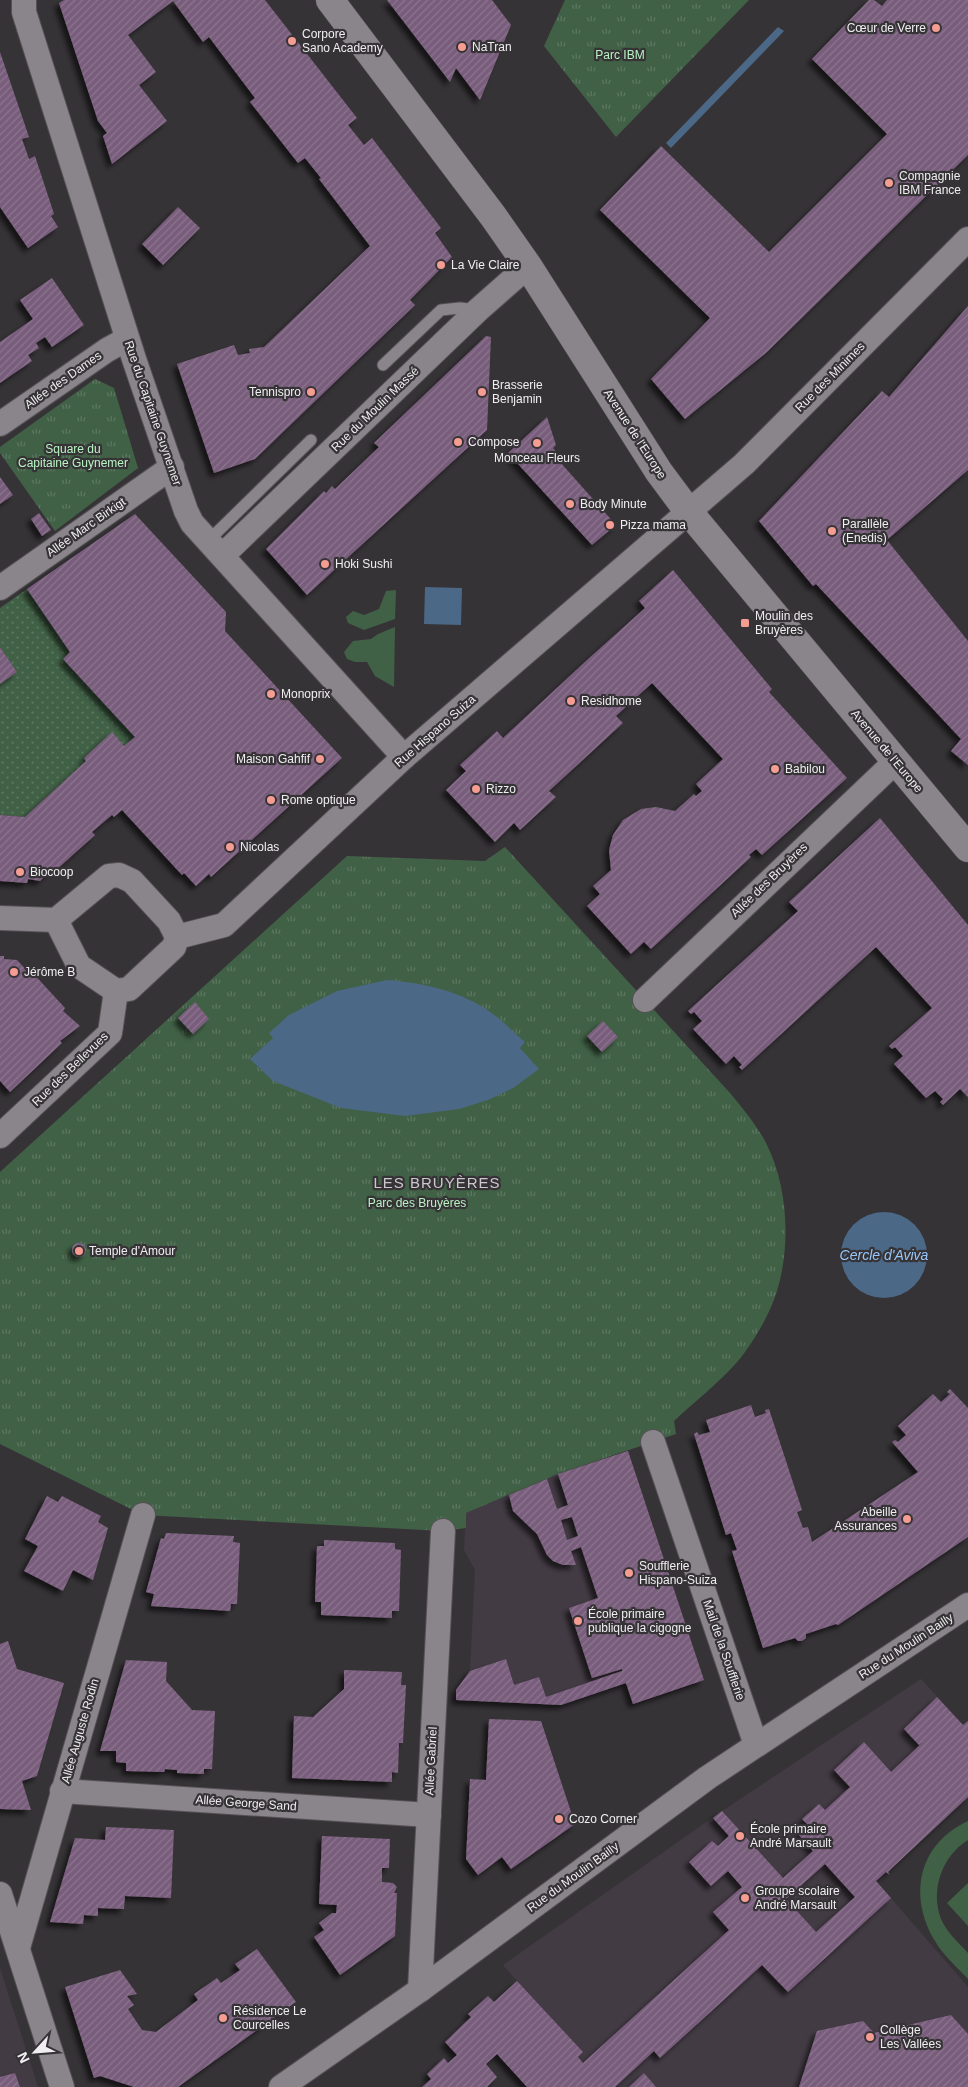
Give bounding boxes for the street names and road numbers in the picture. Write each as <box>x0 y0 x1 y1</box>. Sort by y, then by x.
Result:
street label: Rue du Capitaine Guynemer <box>122 339 184 487</box>
street label: Rue des Minimes <box>792 339 868 415</box>
street label: Allée des Dames <box>22 348 104 412</box>
street label: Rue du Moulin Massé <box>328 363 422 454</box>
street label: Avenue de l'Europe <box>601 387 669 482</box>
street label: Allée Marc Birkigt <box>44 494 129 560</box>
street label: Rue Hispano Suiza <box>392 692 479 770</box>
street label: Avenue de l'Europe <box>848 707 926 796</box>
street label: Allée des Bruyères <box>728 840 810 920</box>
street label: Rue des Bellevues <box>29 1029 111 1109</box>
street label: Mail de la Soufflerie <box>700 1598 748 1702</box>
street label: Rue du Moulin Bailly <box>856 1610 956 1682</box>
street label: Allée Auguste Rodin <box>58 1677 102 1785</box>
street label: Allée Gabriel <box>422 1726 440 1796</box>
street label: Allée George Sand <box>195 1792 297 1814</box>
street label: Rue du Moulin Bailly <box>525 1839 621 1915</box>

